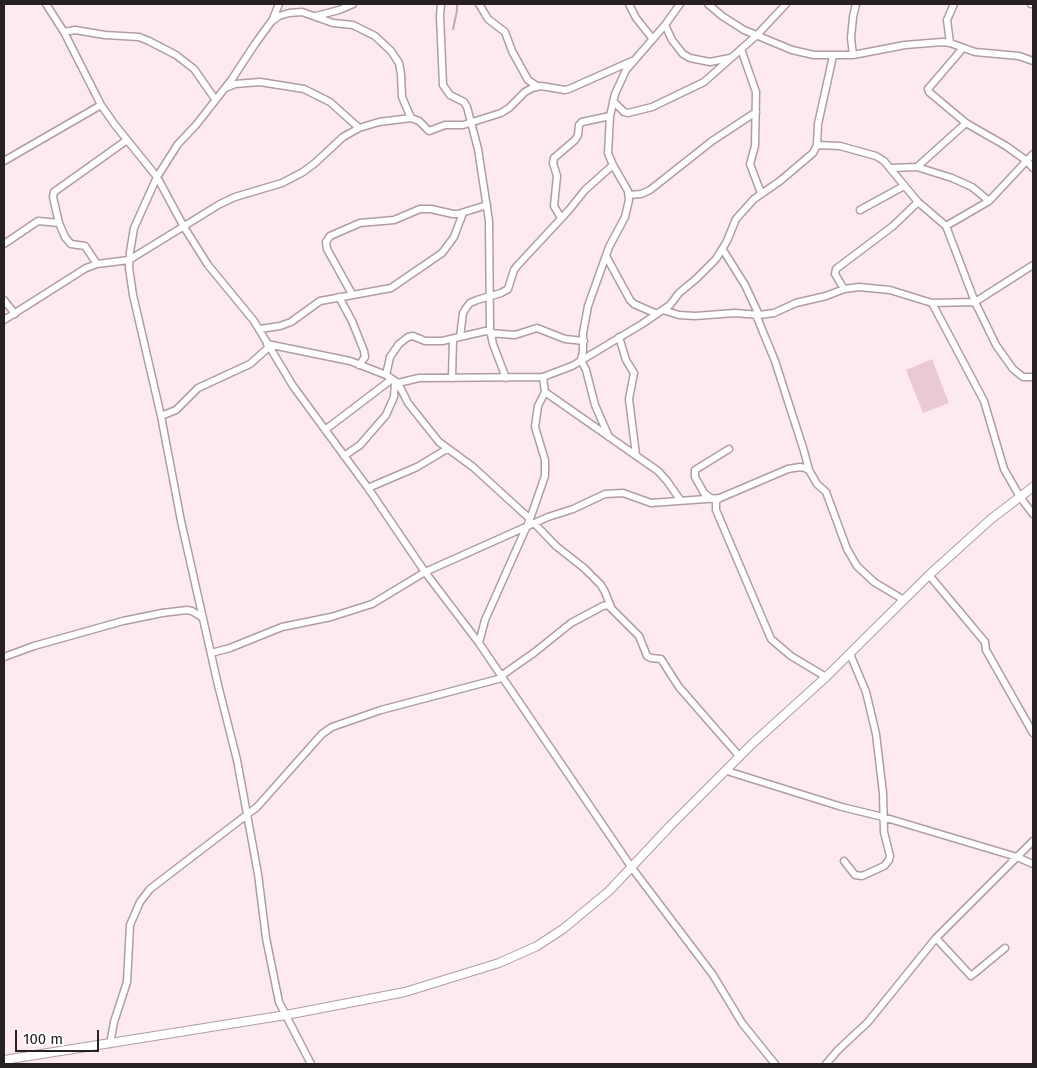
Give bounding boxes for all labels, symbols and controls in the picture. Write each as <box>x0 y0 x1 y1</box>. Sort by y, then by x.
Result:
scale bar <box>18 1020 101 1052</box>
text: 100 m <box>23 1030 63 1048</box>

